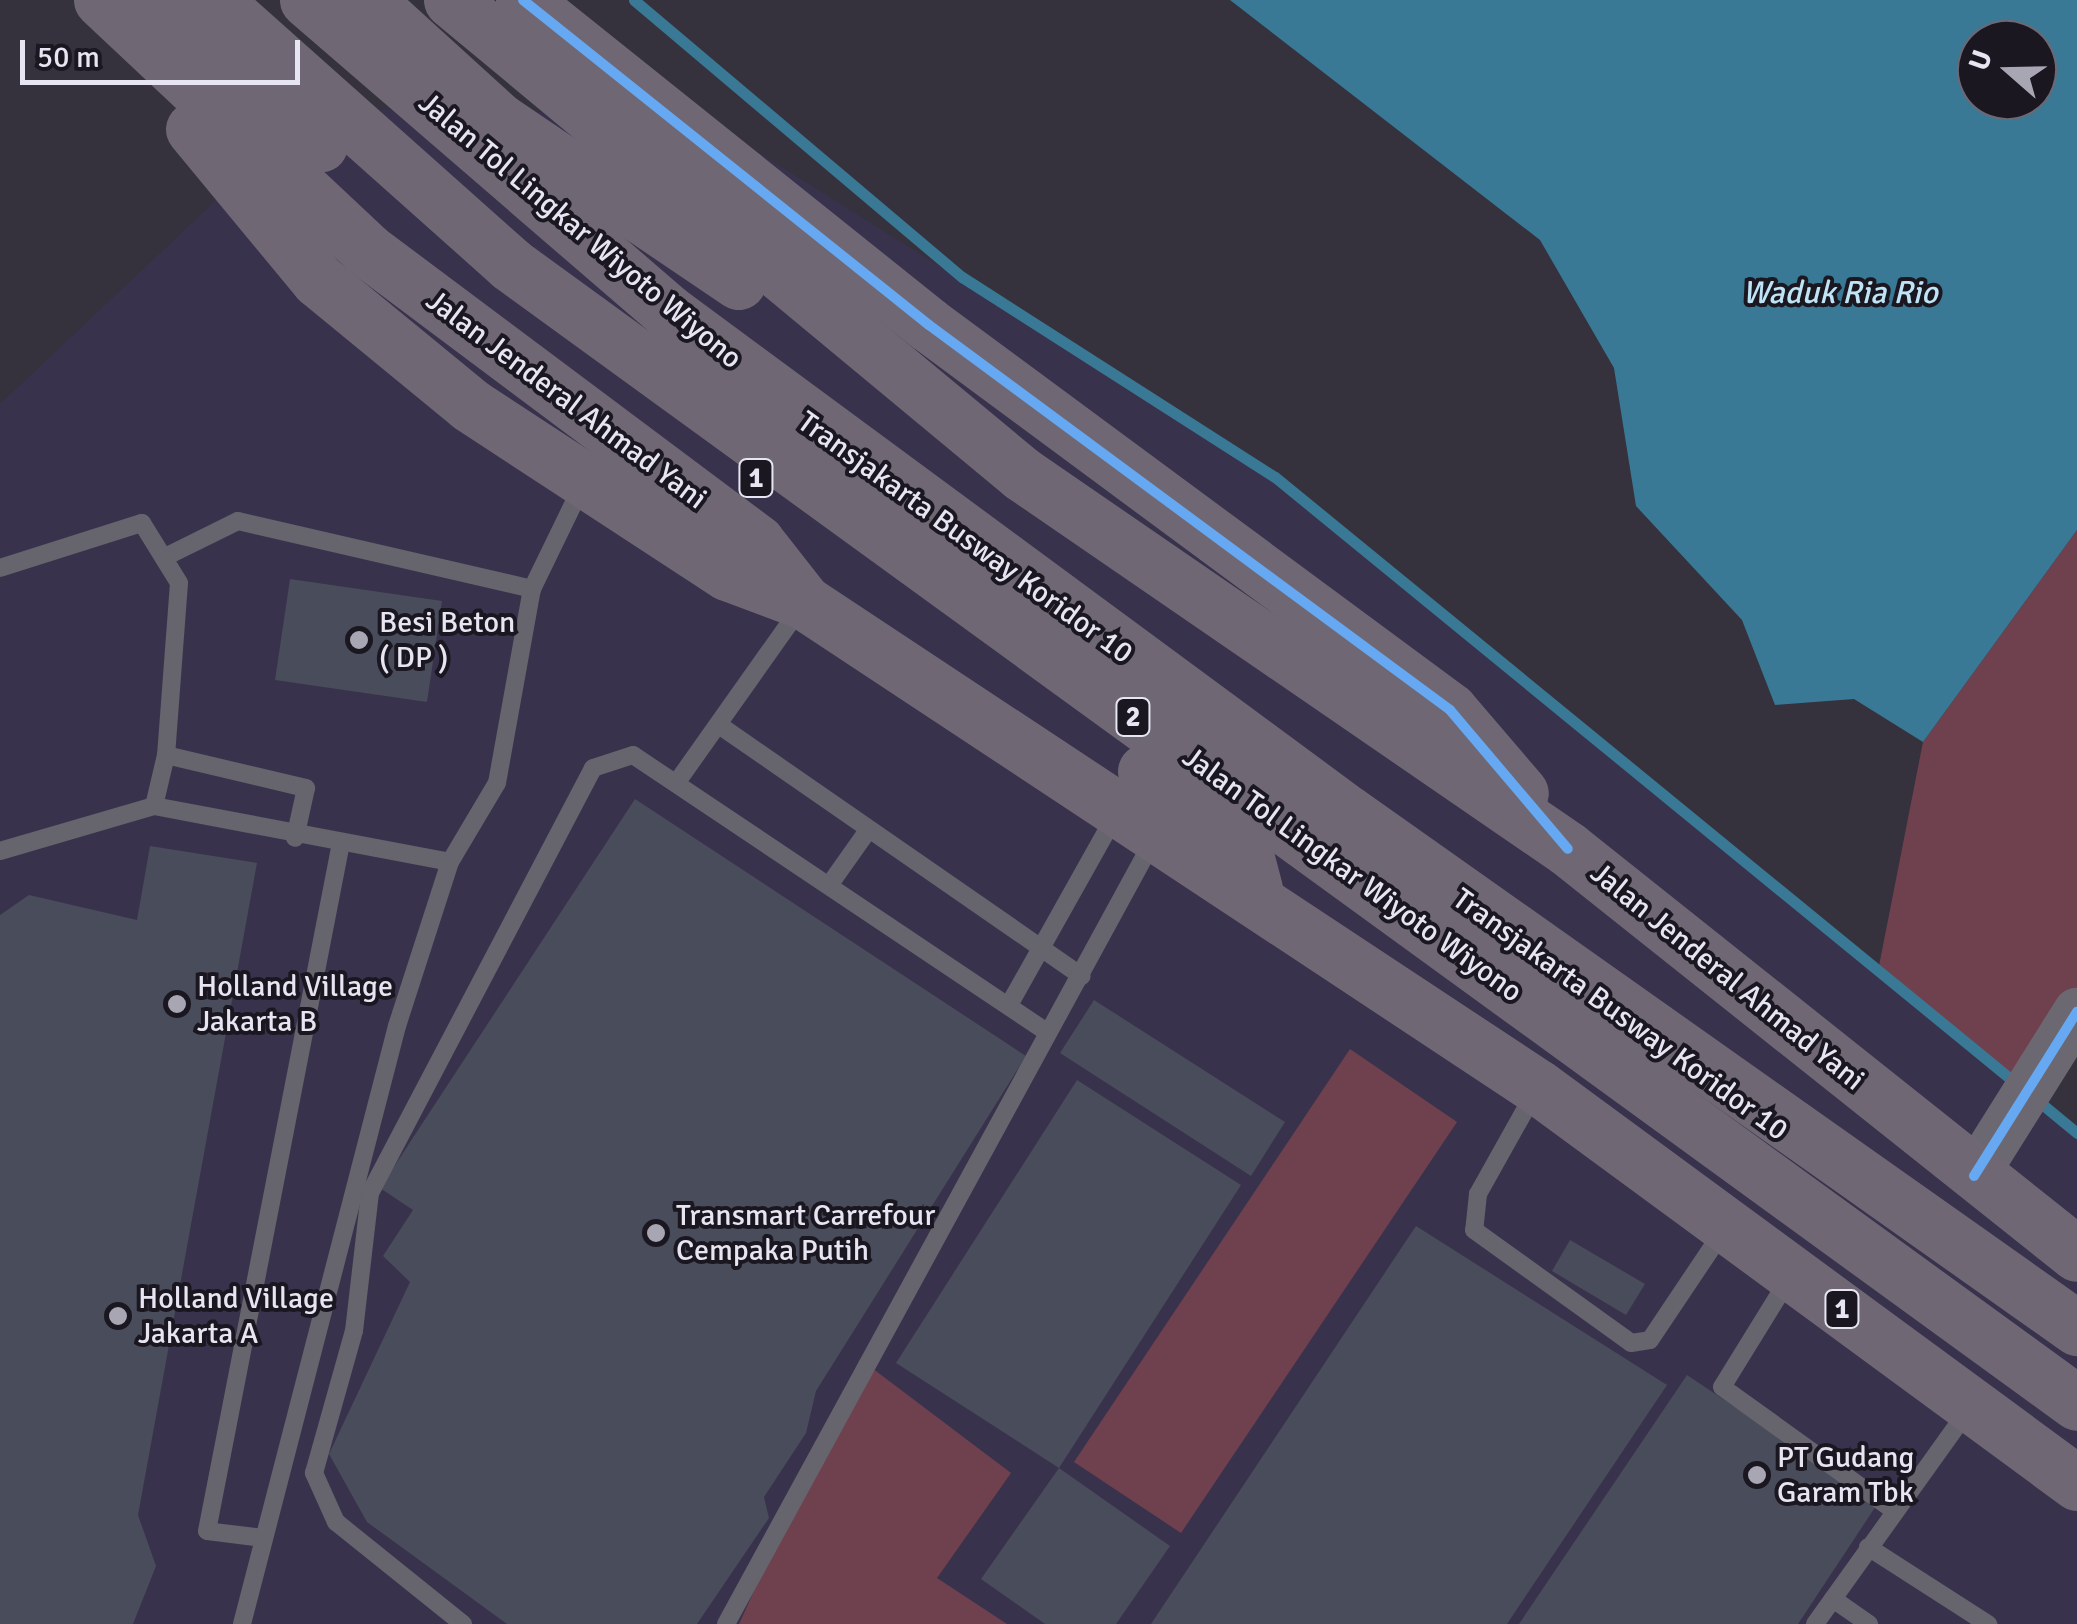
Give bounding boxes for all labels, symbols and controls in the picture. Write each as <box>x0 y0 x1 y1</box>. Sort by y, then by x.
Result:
scale bar <box>25 20 305 82</box>
north arrow <box>1957 20 2057 120</box>
text: 50 m <box>37 39 100 76</box>
text: U <box>1961 46 2000 75</box>
street label: Jalan Tol Lingkar Wiyoto Wiyono <box>411 85 749 377</box>
water label: Waduk Ria Rio <box>1742 274 1938 312</box>
street label: Jalan Jenderal Ahmad Yani <box>419 283 713 517</box>
street label: Transjakarta Busway Koridor 10 <box>790 404 1140 672</box>
road number: 1 <box>736 455 776 501</box>
place label: Besi Beton ( DP ) <box>379 605 515 676</box>
marker: Besi Beton ( DP ) <box>348 629 370 651</box>
road number: 2 <box>1113 694 1153 740</box>
street label: Jalan Tol Lingkar Wiyoto Wiyono <box>1175 740 1529 1010</box>
street label: Jalan Jenderal Ahmad Yani <box>1583 855 1871 1099</box>
street label: Transjakarta Busway Koridor 10 <box>1445 881 1795 1149</box>
place label: Holland Village Jakarta B <box>197 969 393 1040</box>
marker: Holland Village Jakarta B <box>166 993 188 1015</box>
place label: Transmart Carrefour Cempaka Putih <box>676 1198 935 1268</box>
marker: Transmart Carrefour Cempaka Putih <box>645 1222 667 1244</box>
place label: Holland Village Jakarta A <box>138 1281 334 1352</box>
road number: 1 <box>1822 1286 1862 1332</box>
marker: Holland Village Jakarta A <box>107 1305 129 1327</box>
place label: PT Gudang Garam Tbk <box>1777 1440 1914 1510</box>
marker: PT Gudang Garam Tbk <box>1746 1464 1768 1486</box>

